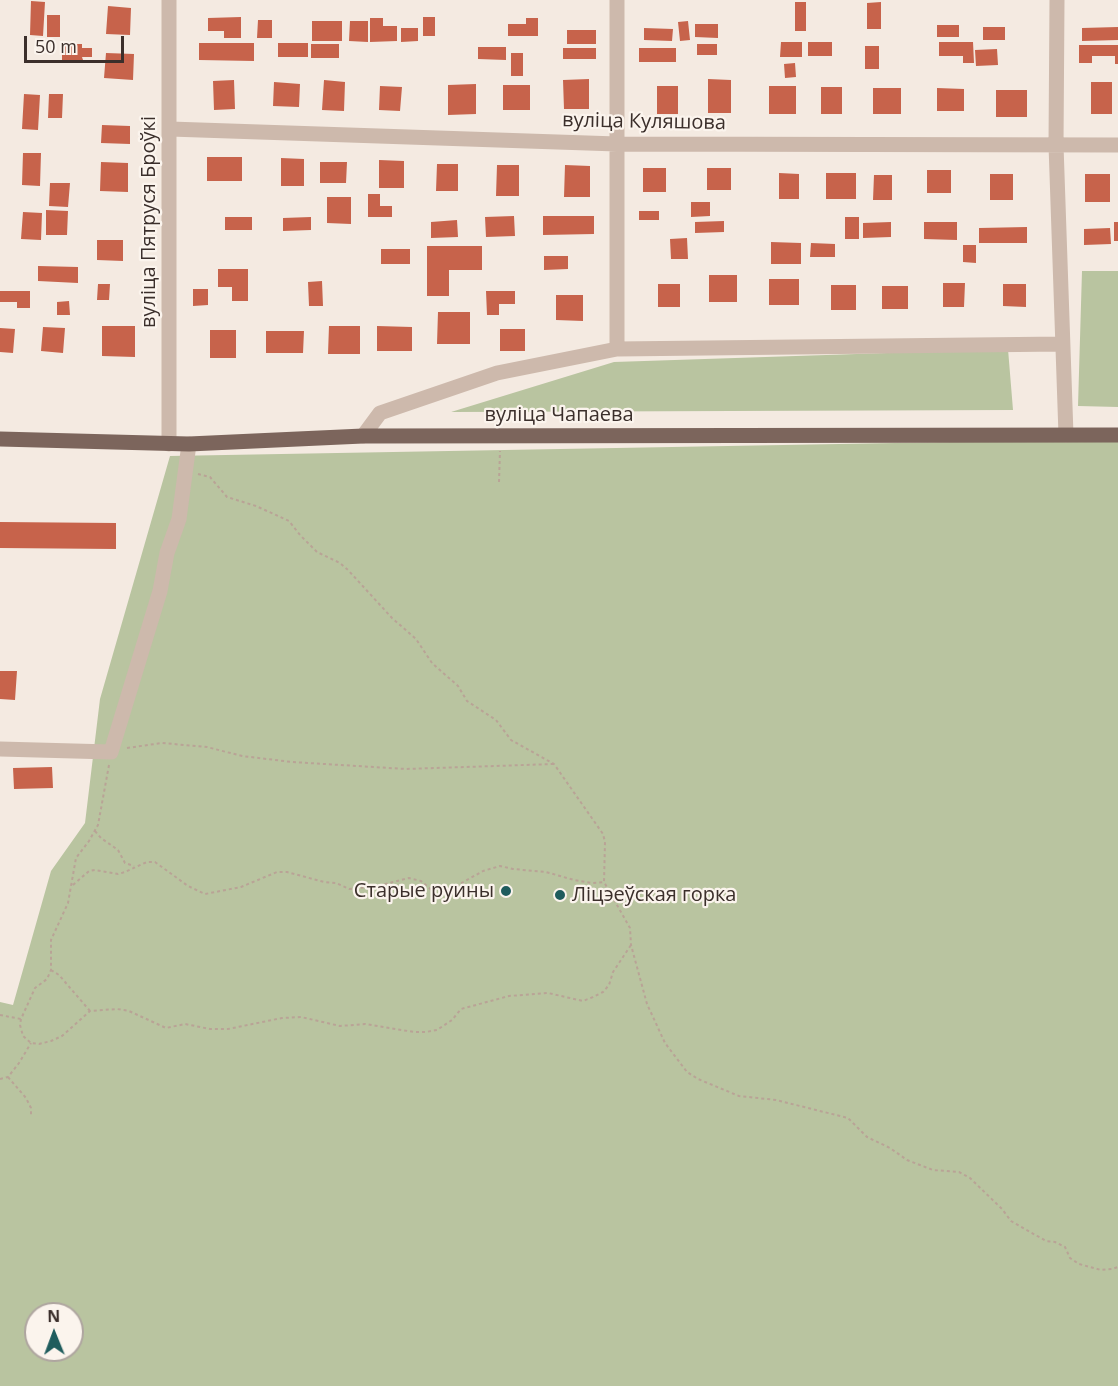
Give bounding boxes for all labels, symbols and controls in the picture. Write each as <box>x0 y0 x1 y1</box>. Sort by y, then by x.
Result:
scale bar <box>27 24 128 62</box>
text: 50 m <box>35 34 77 58</box>
street label: вуліца Куляшова <box>562 109 726 135</box>
street label: вуліца Пятруся Броўкі <box>137 116 161 328</box>
street label: вуліца Чапаева <box>484 403 634 427</box>
place label: Старые руины <box>354 879 494 903</box>
place label: Ліцэеўская горка <box>572 883 736 907</box>
marker: Старые руины <box>499 884 513 898</box>
marker: Ліцэеўская горка <box>553 888 567 902</box>
north arrow <box>24 1302 84 1362</box>
text: N <box>47 1305 60 1327</box>

